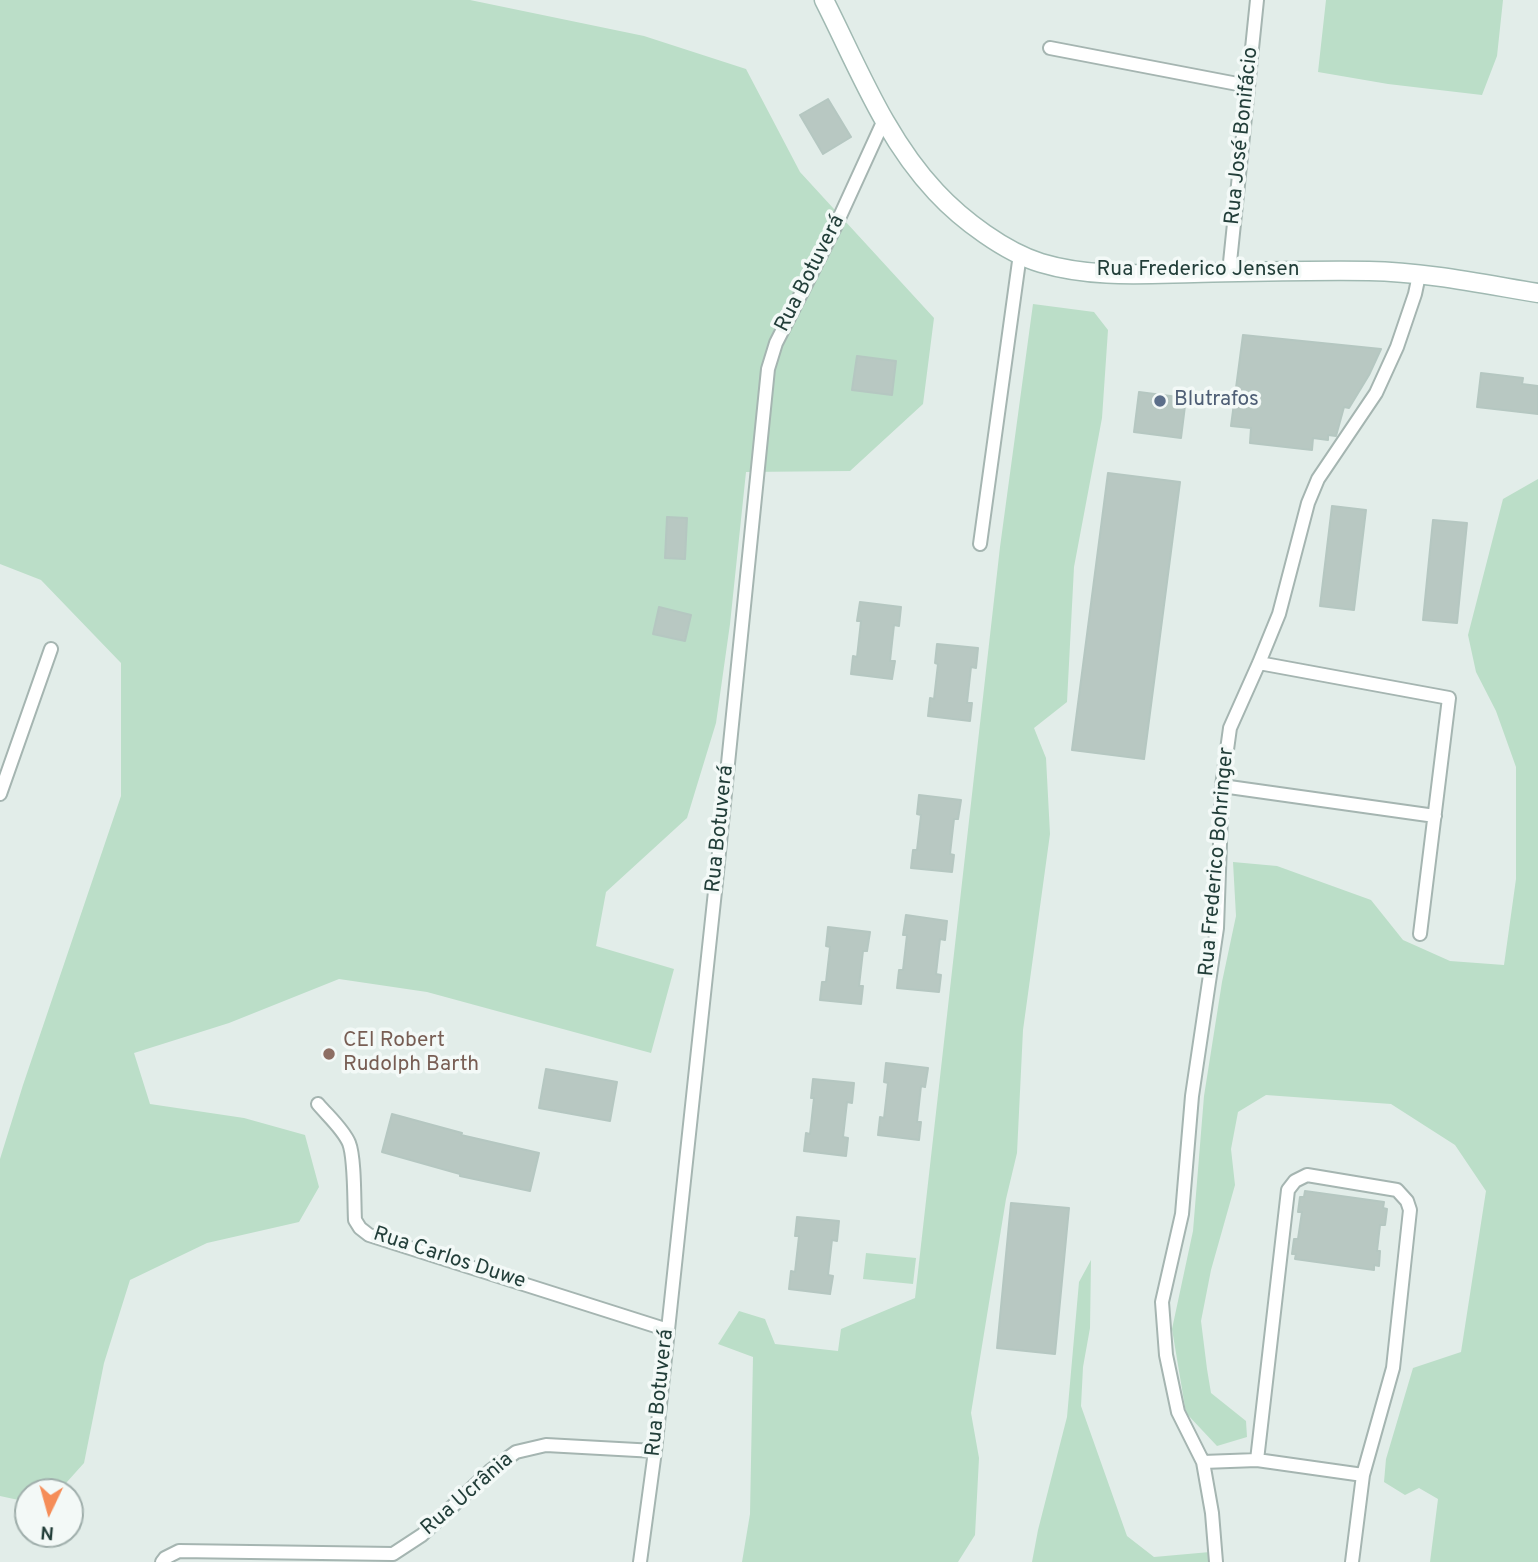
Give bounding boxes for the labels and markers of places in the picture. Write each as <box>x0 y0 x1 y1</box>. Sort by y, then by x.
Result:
place label: Blutrafos <box>1174 388 1259 414</box>
marker: Blutrafos <box>1152 393 1168 409</box>
place label: CEI Robert Rudolph Barth <box>343 1029 479 1079</box>
marker: CEI Robert Rudolph Barth <box>321 1046 337 1062</box>

